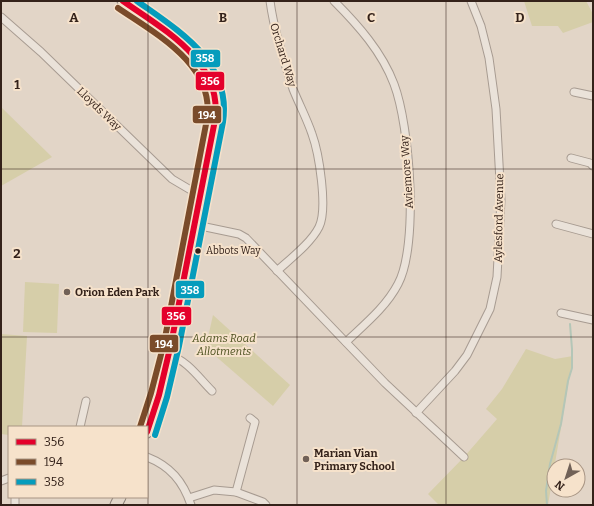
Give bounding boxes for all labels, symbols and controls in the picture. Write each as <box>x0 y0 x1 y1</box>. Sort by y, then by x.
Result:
text: A <box>69 10 79 25</box>
text: B <box>219 10 227 25</box>
text: C <box>367 10 375 25</box>
text: D <box>515 10 525 25</box>
street label: Orchard Way <box>267 21 299 89</box>
line badge: 358 <box>190 49 221 68</box>
text: 358 <box>196 52 215 65</box>
line badge: 356 <box>195 71 225 91</box>
text: 356 <box>201 75 220 88</box>
text: 1 <box>14 77 20 92</box>
street label: Lloyds Way <box>74 85 124 134</box>
line badge: 194 <box>192 105 222 124</box>
text: 194 <box>198 109 216 122</box>
street label: Aviemore Way <box>398 135 416 209</box>
street label: Aylesford Avenue <box>492 173 506 263</box>
place label: Abbots Way <box>206 245 261 257</box>
text: 2 <box>13 246 21 261</box>
marker: Abbots Way <box>193 246 203 256</box>
line badge: 358 <box>175 280 205 299</box>
text: 358 <box>181 284 200 297</box>
place label: Orion Eden Park <box>75 286 160 299</box>
marker: Orion Eden Park <box>62 287 72 297</box>
line badge: 356 <box>161 306 192 326</box>
text: 356 <box>167 310 186 323</box>
park label: Adams Road Allotments <box>191 332 256 358</box>
line badge: 194 <box>149 334 179 353</box>
text: 194 <box>155 338 173 351</box>
legend <box>8 426 148 498</box>
text: 356 <box>44 435 64 449</box>
place label: Marian Vian Primary School <box>314 447 395 473</box>
marker: Marian Vian Primary School <box>301 454 311 464</box>
text: 194 <box>44 455 63 469</box>
north arrow <box>546 458 586 498</box>
text: 358 <box>44 475 64 489</box>
text: N <box>552 477 567 493</box>

